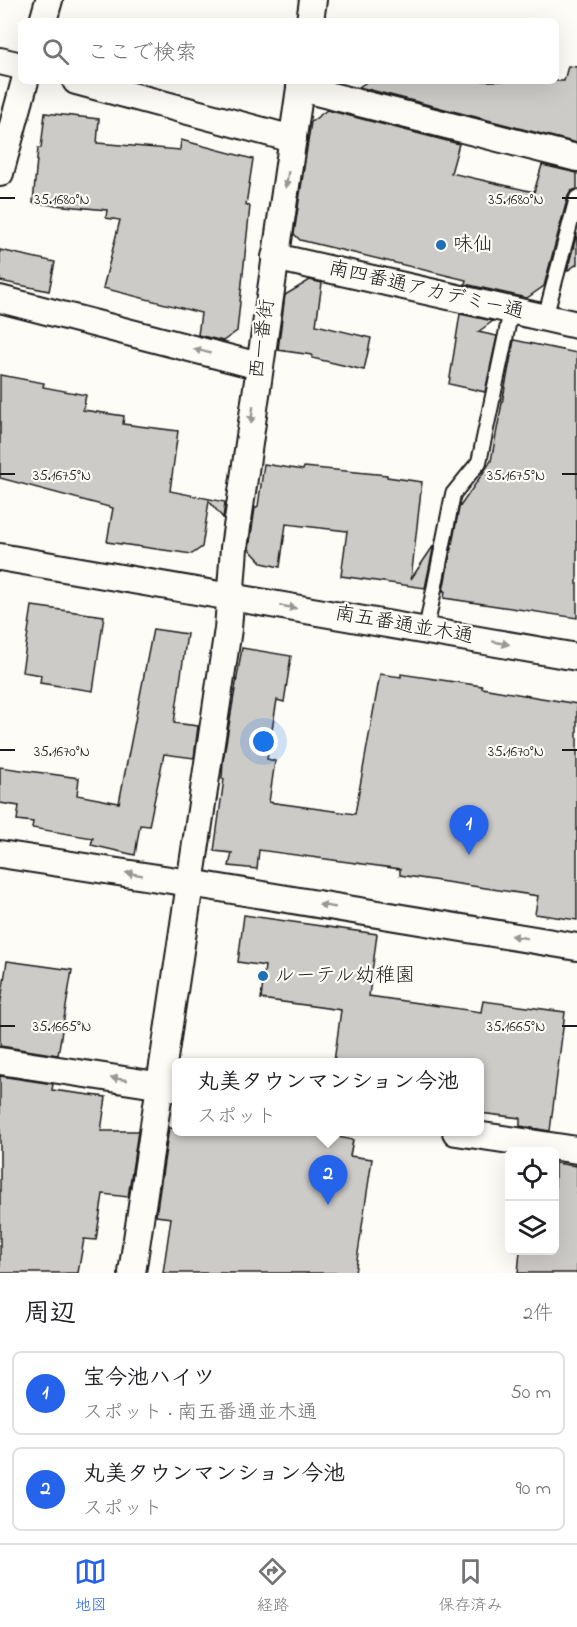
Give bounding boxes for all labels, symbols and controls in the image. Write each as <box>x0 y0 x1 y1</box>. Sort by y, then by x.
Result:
search box <box>18 18 559 84</box>
icon: search <box>39 35 72 68</box>
text: ここで検索 <box>87 38 197 70</box>
one-way arrow <box>282 171 291 190</box>
text: 35.1680°N <box>34 189 90 211</box>
text: 35.1680°N <box>488 189 544 211</box>
place label: 味仙 <box>453 231 493 260</box>
marker: 味仙 <box>434 238 448 252</box>
street label: 南四番通アカデミー通 <box>325 254 527 328</box>
street label: 西一番街 <box>243 297 283 381</box>
one-way arrow <box>193 346 211 355</box>
one-way arrow <box>248 406 257 425</box>
text: 35.1675°N <box>33 465 91 487</box>
text: 35.1675°N <box>487 465 545 487</box>
street label: 南五番通並木通 <box>333 600 475 652</box>
one-way arrow <box>279 602 298 611</box>
one-way arrow <box>492 639 511 648</box>
your location <box>249 727 278 756</box>
text: 35.1670°N <box>34 741 90 763</box>
text: 35.1670°N <box>488 741 544 763</box>
pin: 1 <box>450 806 488 855</box>
one-way arrow <box>125 870 144 879</box>
one-way arrow <box>317 901 336 910</box>
one-way arrow <box>510 933 529 942</box>
place label: ルーテル幼稚園 <box>275 962 415 991</box>
marker: ルーテル幼稚園 <box>256 969 270 983</box>
text: 35.1665°N <box>33 1016 91 1038</box>
text: 35.1665°N <box>487 1016 545 1038</box>
popup <box>172 1058 484 1136</box>
text: 丸美タウンマンション今池 <box>197 1067 459 1099</box>
one-way arrow <box>109 1074 128 1083</box>
text: スポット <box>197 1103 277 1132</box>
map controls <box>505 1147 559 1255</box>
button: locate <box>505 1147 559 1201</box>
pin: 2 <box>308 1156 348 1205</box>
button: layers <box>505 1201 559 1255</box>
text: 周辺 <box>24 1296 76 1334</box>
text: 2件 <box>523 1300 553 1329</box>
text: 宝今池ハイツ <box>83 1363 215 1395</box>
text: 1 <box>42 1379 49 1408</box>
text: 50 m <box>510 1379 551 1408</box>
text: スポット · 南五番通並木通 <box>83 1399 317 1428</box>
text: 丸美タウンマンション今池 <box>83 1459 345 1491</box>
text: 2 <box>41 1475 50 1504</box>
text: 90 m <box>516 1475 551 1504</box>
text: スポット <box>83 1495 163 1524</box>
tab: 地図 <box>74 1555 107 1618</box>
tab: 経路 <box>256 1555 289 1618</box>
tab: 保存済み <box>438 1555 502 1618</box>

